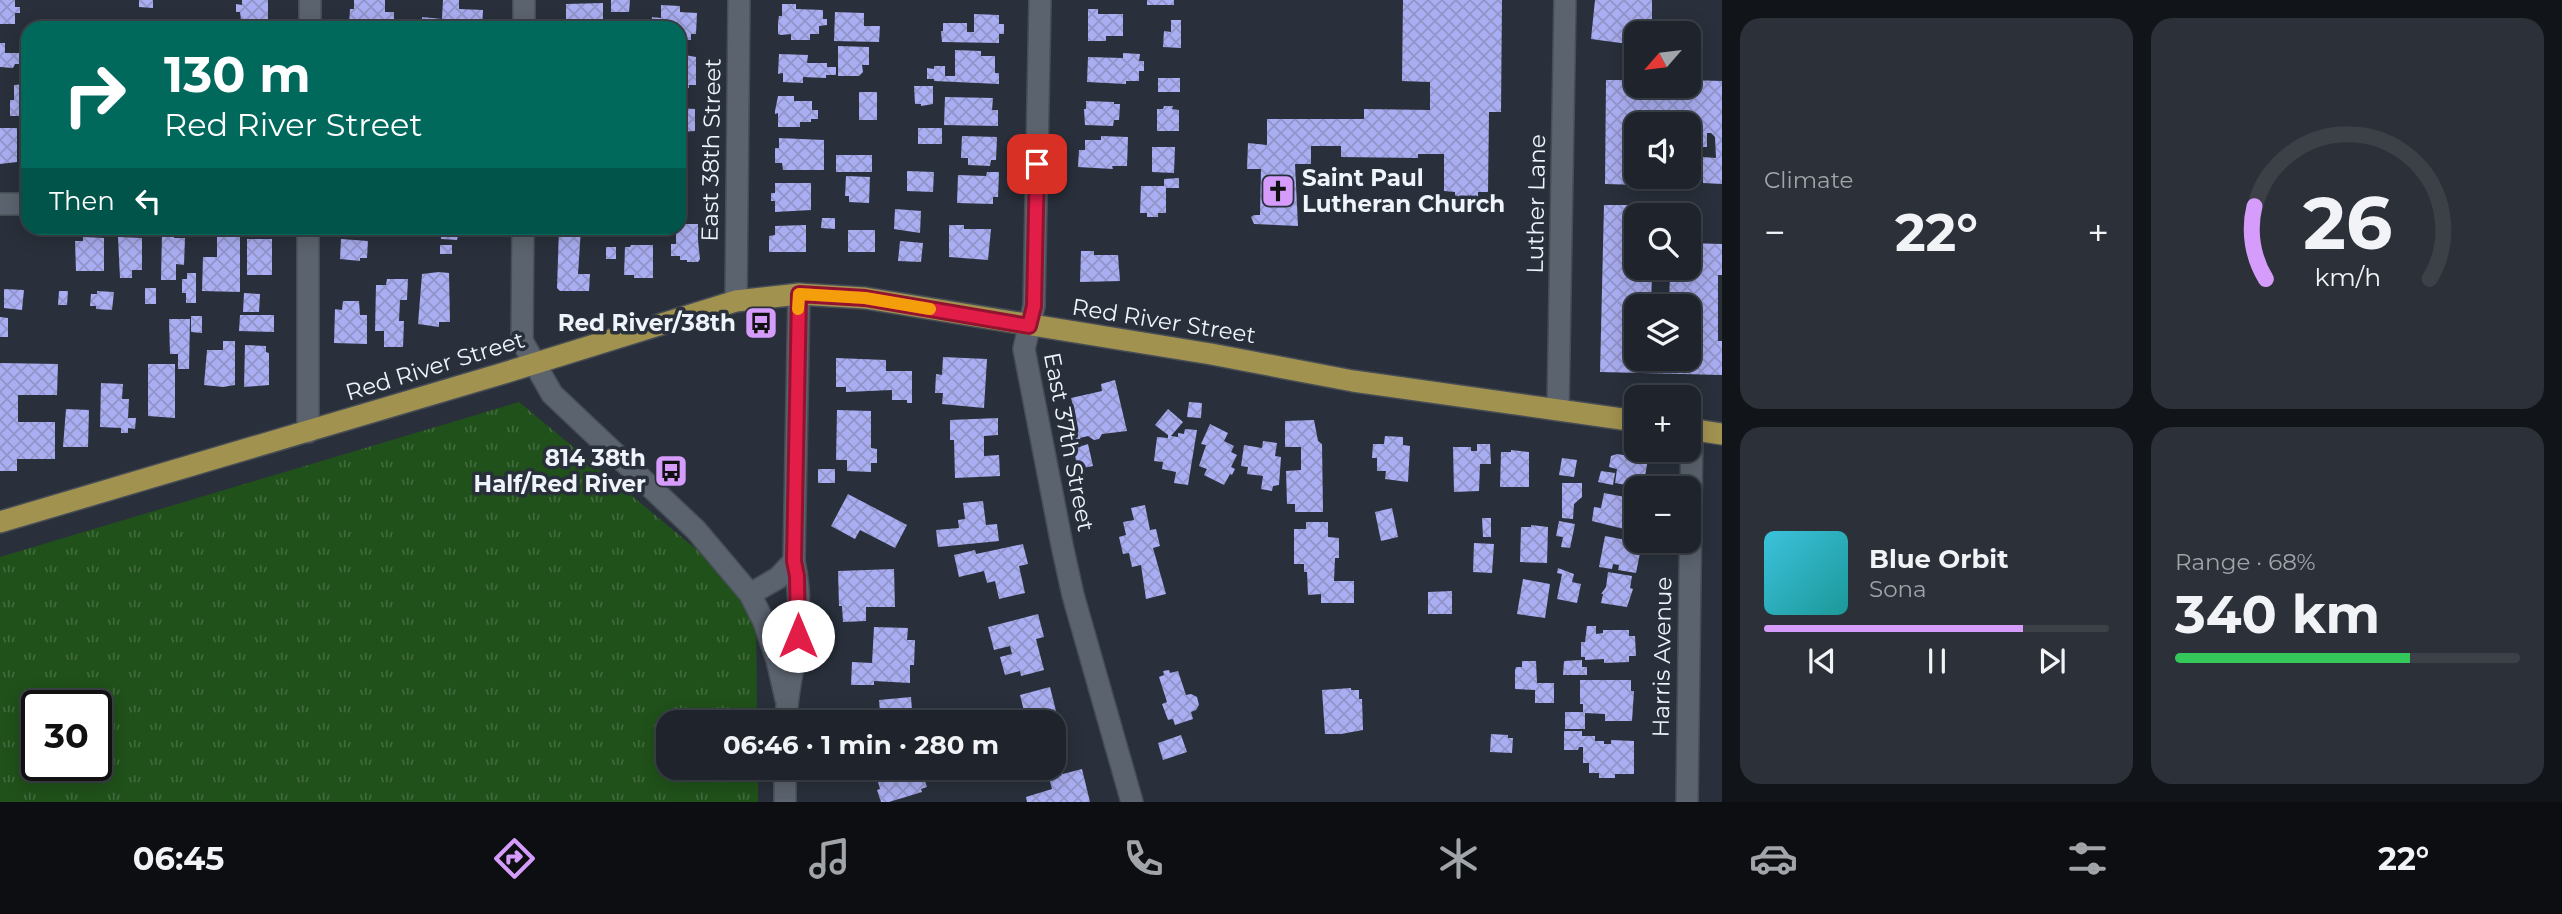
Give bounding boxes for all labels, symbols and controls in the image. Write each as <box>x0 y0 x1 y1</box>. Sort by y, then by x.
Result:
north arrow <box>1624 21 1701 98</box>
map controls <box>1624 21 1701 553</box>
text: 130 m <box>164 45 311 104</box>
icon: right <box>49 49 140 140</box>
street label: East 38th Street <box>695 58 727 242</box>
text: Red River Street <box>164 105 422 144</box>
button: sound <box>1624 112 1701 189</box>
pin <box>1007 134 1067 194</box>
street label: Luther Lane <box>1521 134 1551 274</box>
icon: arrive <box>1018 145 1056 183</box>
place label: Saint Paul Lutheran Church <box>1302 164 1505 218</box>
text: Climate <box>1764 166 1853 194</box>
church icon: Saint Paul Lutheran Church <box>1259 172 1297 210</box>
text: 26 <box>2303 180 2392 268</box>
icon: left <box>129 182 167 220</box>
text: Then <box>49 185 115 217</box>
text: 22° <box>1895 201 1978 264</box>
button: search <box>1624 203 1701 280</box>
text: − <box>1764 209 1786 256</box>
text: + <box>2087 209 2109 256</box>
text: km/h <box>2314 262 2381 292</box>
street label: Red River Street <box>1070 293 1258 349</box>
button: layers <box>1624 294 1701 371</box>
bus stop icon: Red River/38th <box>742 304 780 342</box>
place label: Red River/38th <box>558 309 736 337</box>
street label: Red River Street <box>342 325 528 407</box>
street label: East 37th Street <box>1038 350 1100 534</box>
button: + <box>1624 385 1701 462</box>
place label: 814 38th Half/Red River <box>474 444 646 498</box>
bus stop icon: 814 38th Half/Red River <box>652 452 690 490</box>
button: − <box>1624 476 1701 553</box>
text: Blue Orbit <box>1869 543 2008 575</box>
text: Range · 68% <box>2175 548 2316 576</box>
text: Sona <box>1869 575 1927 603</box>
street label: Harris Avenue <box>1647 576 1677 738</box>
text: 340 km <box>2175 583 2380 646</box>
position arrow <box>761 599 835 673</box>
icon: previous <box>1803 642 1841 680</box>
icon: pause <box>1918 642 1956 680</box>
icon: next <box>2033 642 2071 680</box>
speed limit sign: 30 <box>21 690 112 781</box>
text: 06:46 · 1 min · 280 m <box>723 729 999 761</box>
icon: directions <box>490 834 539 883</box>
icon: music <box>805 834 854 883</box>
icon: phone <box>1119 834 1168 883</box>
icon: climate <box>1434 834 1483 883</box>
icon: car <box>1749 834 1798 883</box>
icon: filters <box>2063 834 2112 883</box>
text: 06:45 <box>133 839 224 878</box>
text: 22° <box>2378 839 2429 878</box>

